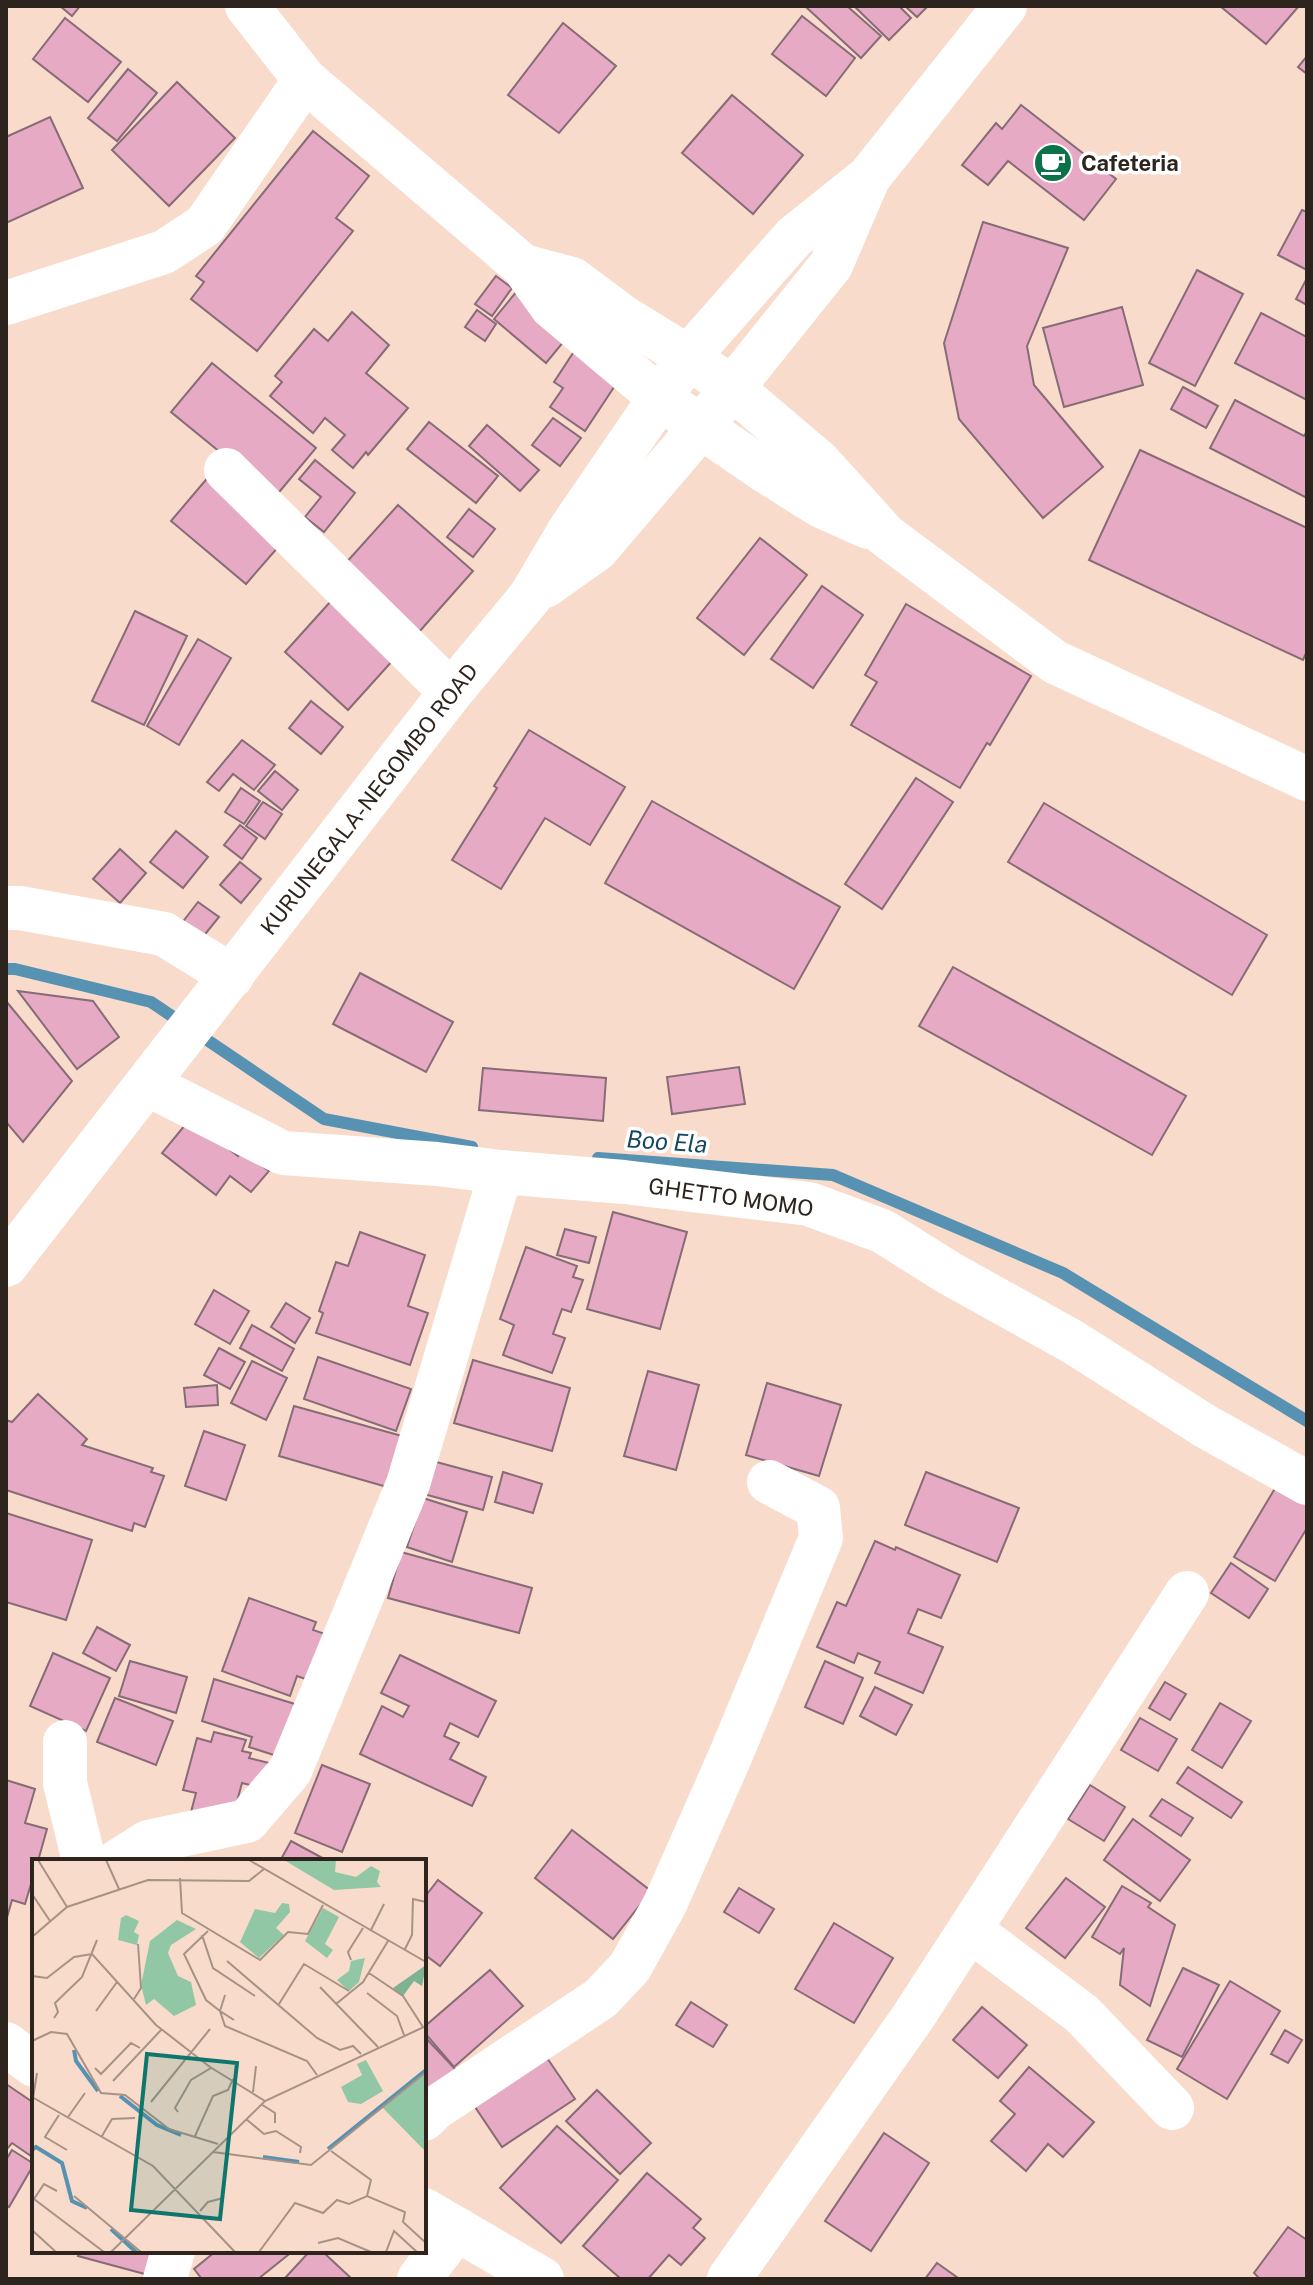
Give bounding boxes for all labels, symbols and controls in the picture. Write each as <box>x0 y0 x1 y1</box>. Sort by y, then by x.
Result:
cafe icon: Cafeteria <box>1032 142 1074 184</box>
place label: Cafeteria <box>1081 150 1179 176</box>
street label: KURUNEGALA-NEGOMBO ROAD <box>255 658 483 940</box>
water label: Boo Ela <box>626 1124 708 1158</box>
street label: GHETTO MOMO <box>647 1173 815 1221</box>
inset map <box>32 1859 426 2253</box>

